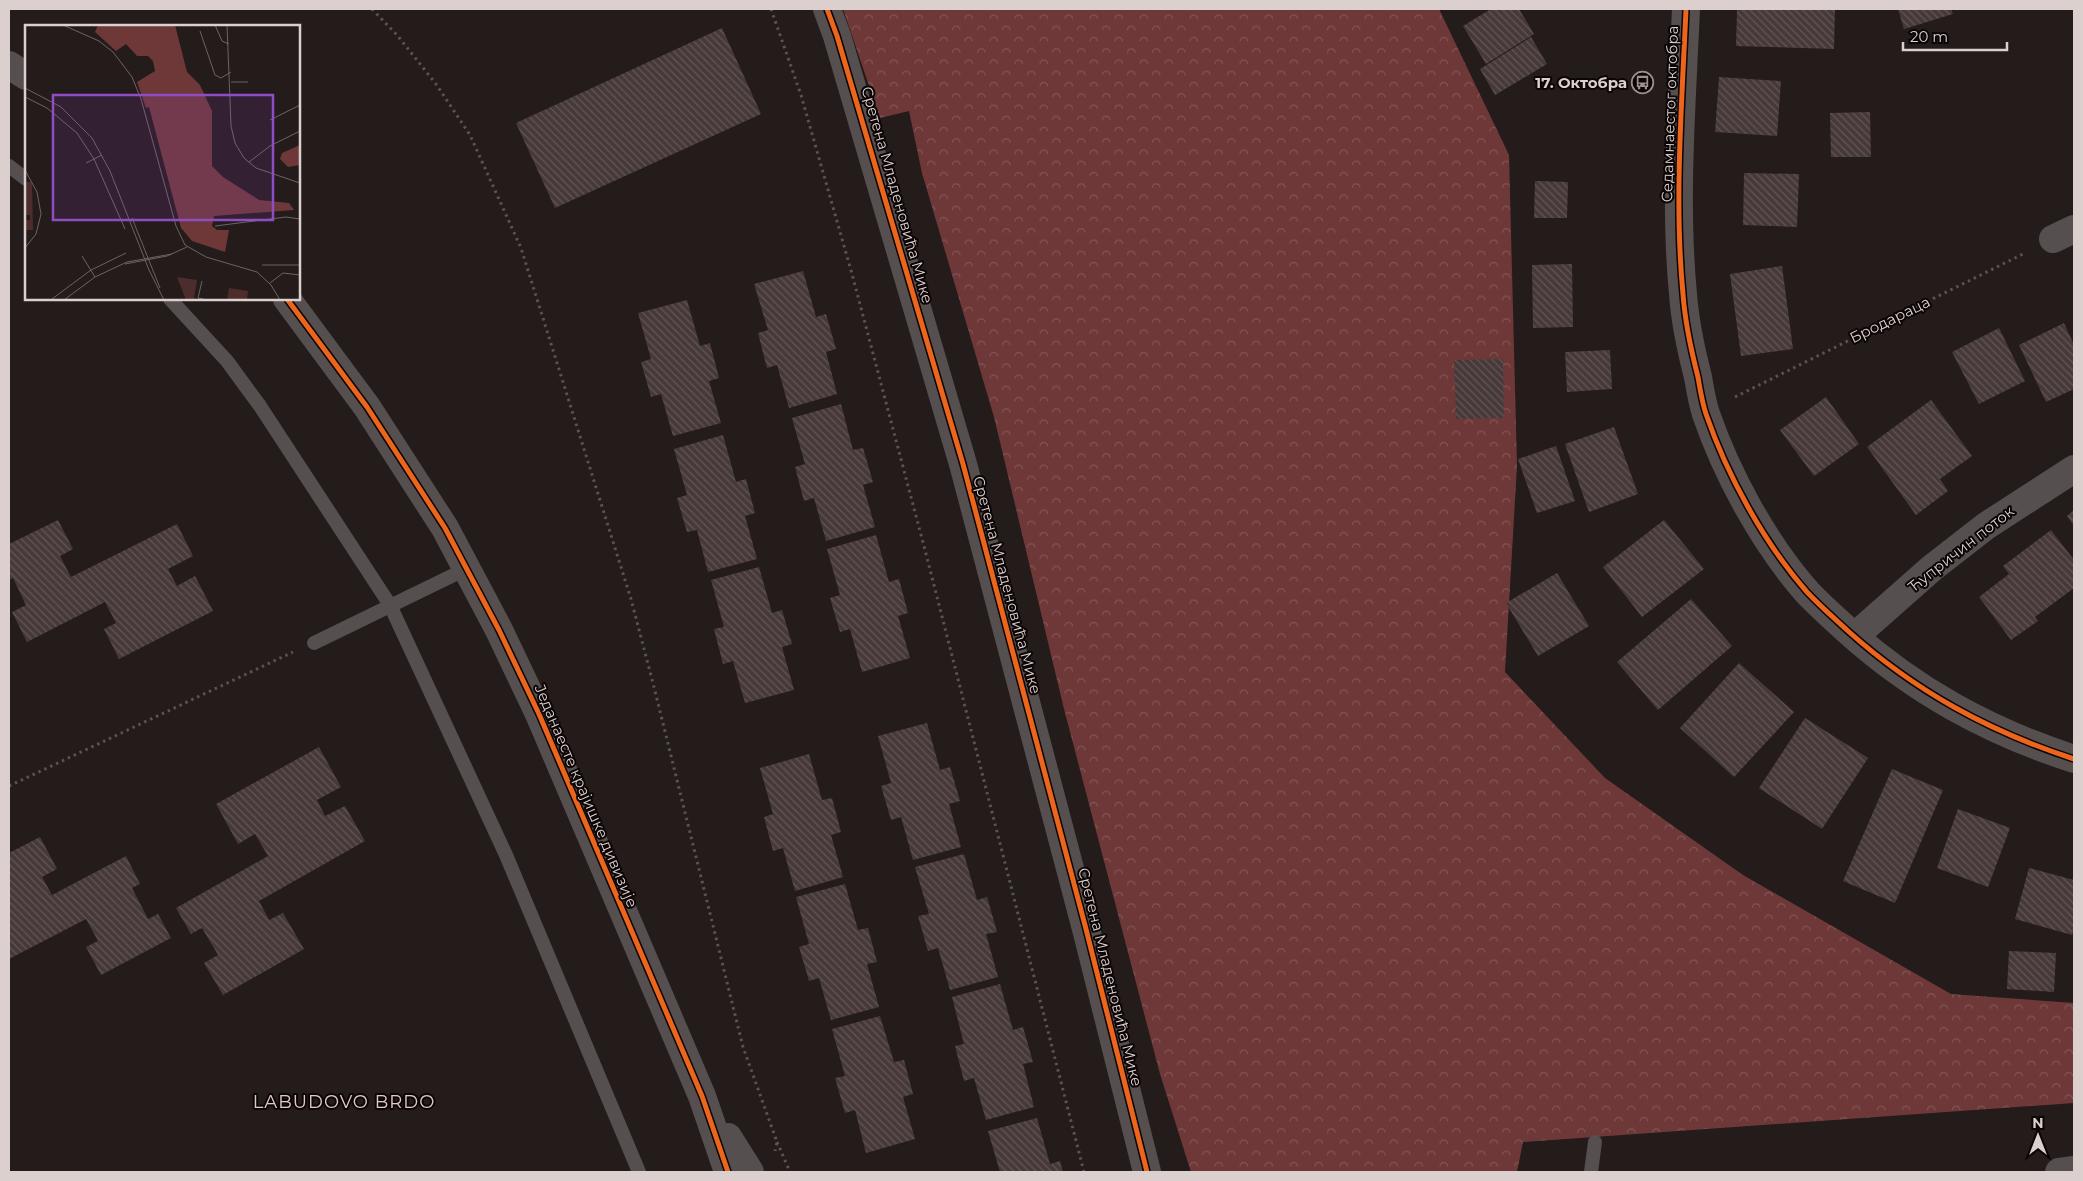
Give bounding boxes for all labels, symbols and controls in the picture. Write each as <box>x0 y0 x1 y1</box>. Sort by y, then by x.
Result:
scale bar <box>1903 20 2007 52</box>
inset map <box>25 25 300 300</box>
street label: Седамнаестог октобра <box>1657 25 1682 203</box>
text: 20 m <box>1910 27 1948 46</box>
bus stop icon: 17. Октобра <box>1631 71 1655 95</box>
place label: 17. Октобра <box>1535 73 1627 92</box>
street label: Сретена Младеновића Мике <box>857 84 938 306</box>
street label: Бродараца <box>1846 292 1933 347</box>
street label: Сретена Младеновића Мике <box>969 474 1046 696</box>
street label: Ћупричин поток <box>1904 501 2018 596</box>
street label: Једанаесте крајишке дивизије <box>531 681 642 910</box>
street label: Сретена Младеновића Мике <box>1074 866 1147 1088</box>
district label: LABUDOVO BRDO <box>253 1091 435 1113</box>
north arrow <box>2013 1111 2063 1161</box>
text: N <box>2032 1114 2044 1132</box>

